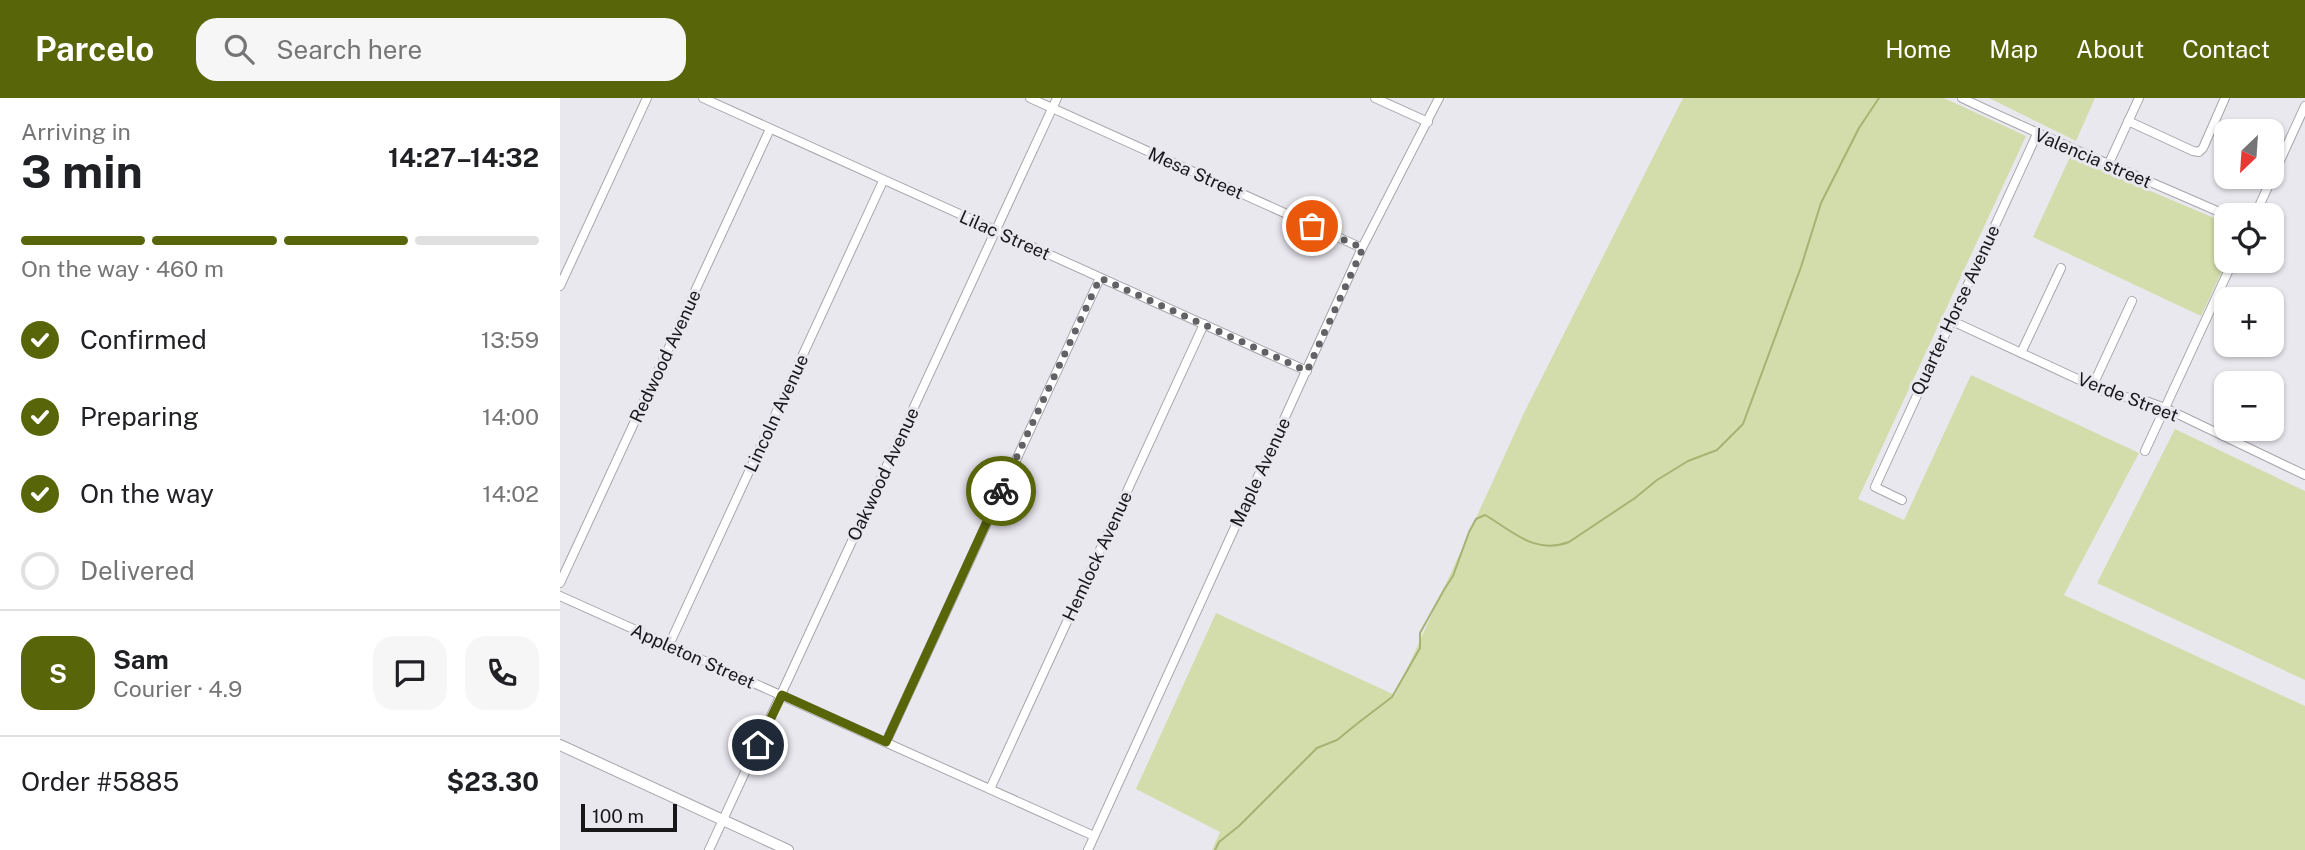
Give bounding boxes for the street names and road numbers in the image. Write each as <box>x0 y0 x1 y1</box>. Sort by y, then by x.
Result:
street label: Valencia street <box>2031 124 2155 192</box>
street label: Mesa Street <box>1145 143 1247 203</box>
street label: Lilac Street <box>956 206 1054 264</box>
street label: Quarter Horse Avenue <box>1906 222 2004 398</box>
street label: Redwood Avenue <box>625 286 705 426</box>
street label: Lincoln Avenue <box>740 351 812 475</box>
street label: Verde Street <box>2075 368 2181 426</box>
street label: Oakwood Avenue <box>843 404 923 544</box>
street label: Maple Avenue <box>1226 414 1294 530</box>
street label: Hemlock Avenue <box>1058 488 1136 624</box>
street label: Appleton Street <box>628 619 758 693</box>

